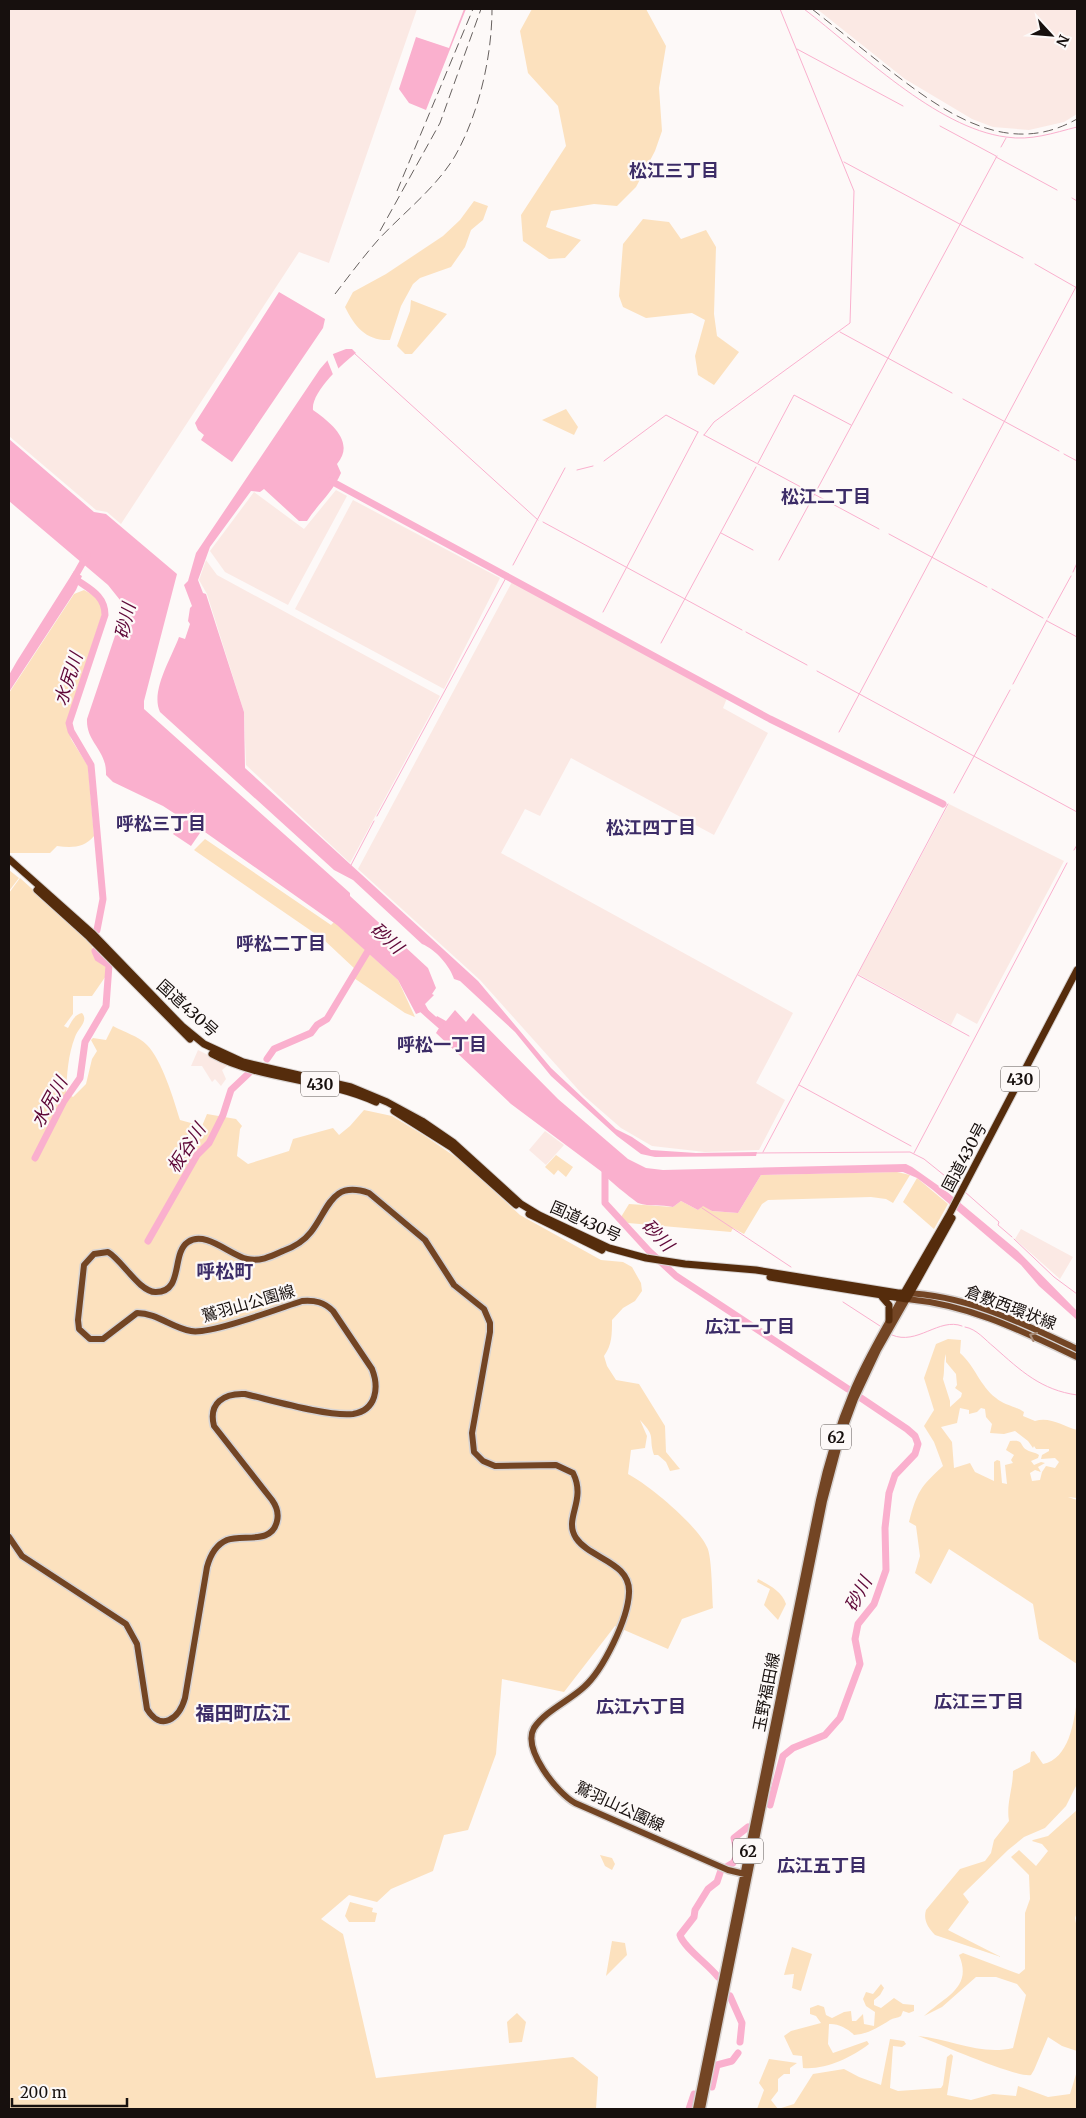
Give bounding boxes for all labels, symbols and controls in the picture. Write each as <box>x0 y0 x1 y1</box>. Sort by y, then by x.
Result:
north arrow <box>1026 10 1076 60</box>
text: N <box>1052 32 1073 50</box>
district label: 松江三丁目 <box>629 159 719 182</box>
district label: 松江二丁目 <box>781 485 871 508</box>
water label: 砂川 <box>110 599 141 641</box>
water label: 水尻川 <box>49 648 88 708</box>
district label: 呼松三丁目 <box>116 812 206 835</box>
district label: 松江四丁目 <box>606 816 696 839</box>
water label: 砂川 <box>366 917 410 960</box>
district label: 呼松二丁目 <box>236 932 326 955</box>
street label: 国道430号 <box>153 975 223 1041</box>
district label: 呼松一丁目 <box>397 1033 487 1056</box>
road number: 430 <box>1001 1066 1039 1092</box>
water label: 水尻川 <box>26 1071 73 1131</box>
road number: 430 <box>301 1072 339 1096</box>
water label: 板谷川 <box>162 1117 211 1177</box>
street label: 国道430号 <box>937 1119 991 1195</box>
street label: 国道430号 <box>547 1196 625 1246</box>
water label: 砂川 <box>637 1214 680 1257</box>
district label: 呼松町 <box>196 1259 254 1283</box>
street label: 鷲羽山公園線 <box>199 1280 297 1326</box>
street label: 倉敷西環状線 <box>963 1280 1059 1334</box>
district label: 広江一丁目 <box>705 1315 795 1338</box>
one-way arrow <box>1029 1332 1038 1342</box>
road number: 62 <box>821 1424 851 1450</box>
water label: 砂川 <box>839 1571 878 1615</box>
street label: 玉野福田線 <box>749 1651 783 1733</box>
district label: 広江三丁目 <box>934 1690 1024 1713</box>
district label: 広江六丁目 <box>596 1695 686 1718</box>
district label: 福田町広江 <box>195 1701 291 1725</box>
street label: 鷲羽山公園線 <box>572 1777 668 1835</box>
road number: 62 <box>733 1838 763 1864</box>
district label: 広江五丁目 <box>777 1854 867 1877</box>
scale bar <box>12 2076 128 2108</box>
text: 200 m <box>20 2083 67 2102</box>

